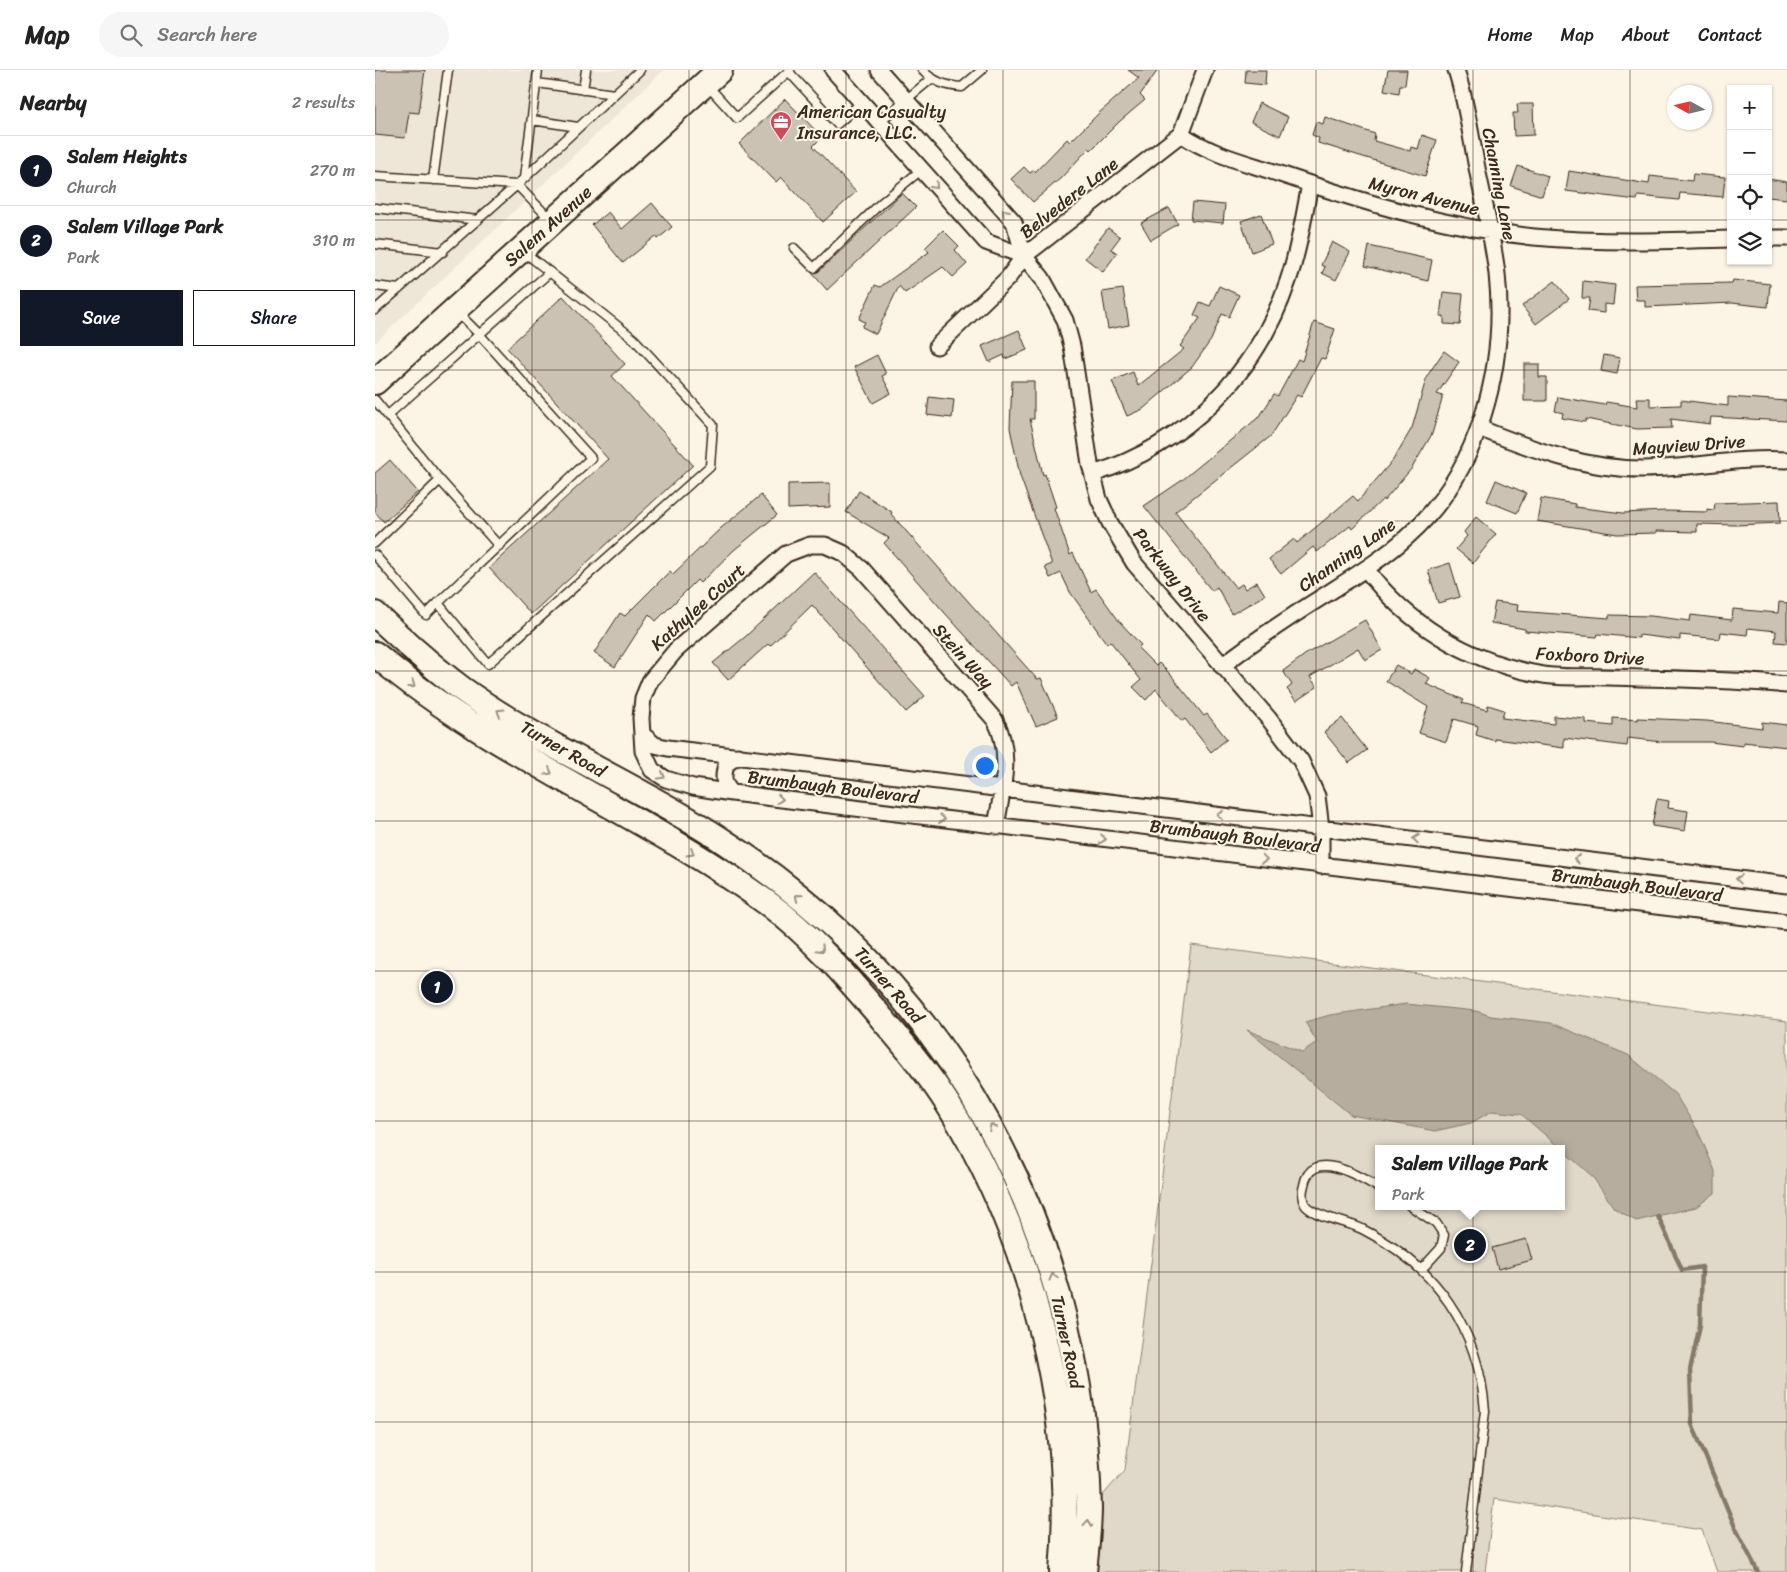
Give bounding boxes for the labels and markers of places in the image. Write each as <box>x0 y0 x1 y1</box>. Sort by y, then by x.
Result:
place label: American Casualty Insurance, LLC. <box>796 96 947 149</box>
office icon: American Casualty Insurance, LLC. <box>769 110 793 141</box>
pin: 1 <box>421 968 453 1006</box>
pin: 2 <box>1454 1226 1486 1264</box>

